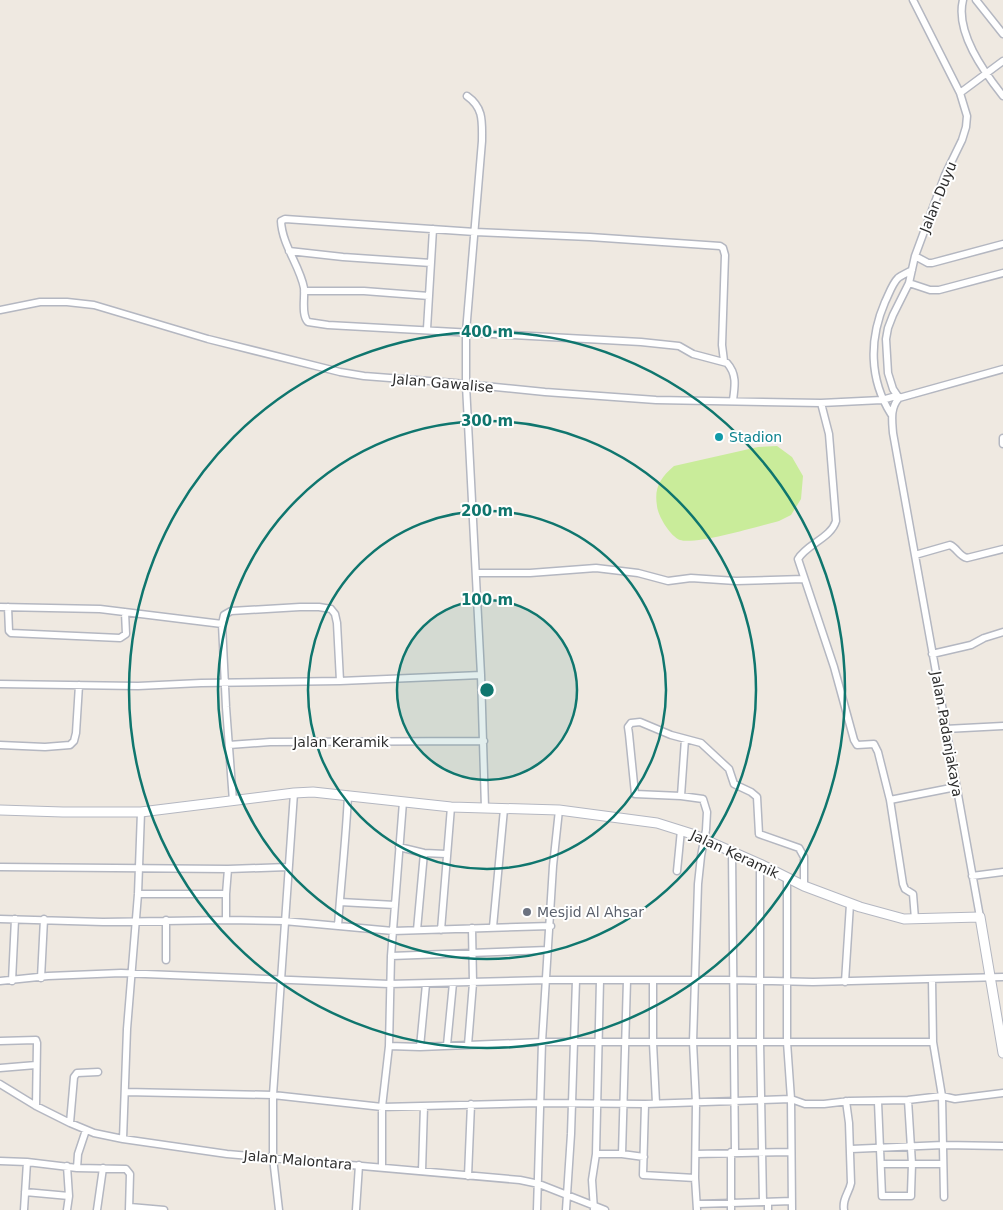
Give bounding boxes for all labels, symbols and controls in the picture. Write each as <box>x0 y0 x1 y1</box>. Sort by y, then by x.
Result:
street label: Jalan Duyu <box>916 159 960 236</box>
text: 400 m <box>461 323 513 341</box>
street label: Jalan Gawalise <box>391 371 494 395</box>
text: 300 m <box>461 412 513 430</box>
place label: Stadion <box>729 429 782 445</box>
marker: Stadion <box>713 431 725 443</box>
text: 200 m <box>461 502 513 520</box>
text: 100 m <box>461 591 513 609</box>
street label: Jalan Padanjakaya <box>928 669 966 798</box>
centre of rings <box>478 681 496 699</box>
street label: Jalan Keramik <box>292 734 390 750</box>
street label: Jalan Keramik <box>687 826 782 882</box>
place label: Mesjid Al Ahsar <box>537 904 644 920</box>
marker: Mesjid Al Ahsar <box>521 906 533 918</box>
street label: Jalan Malontara <box>242 1147 353 1173</box>

